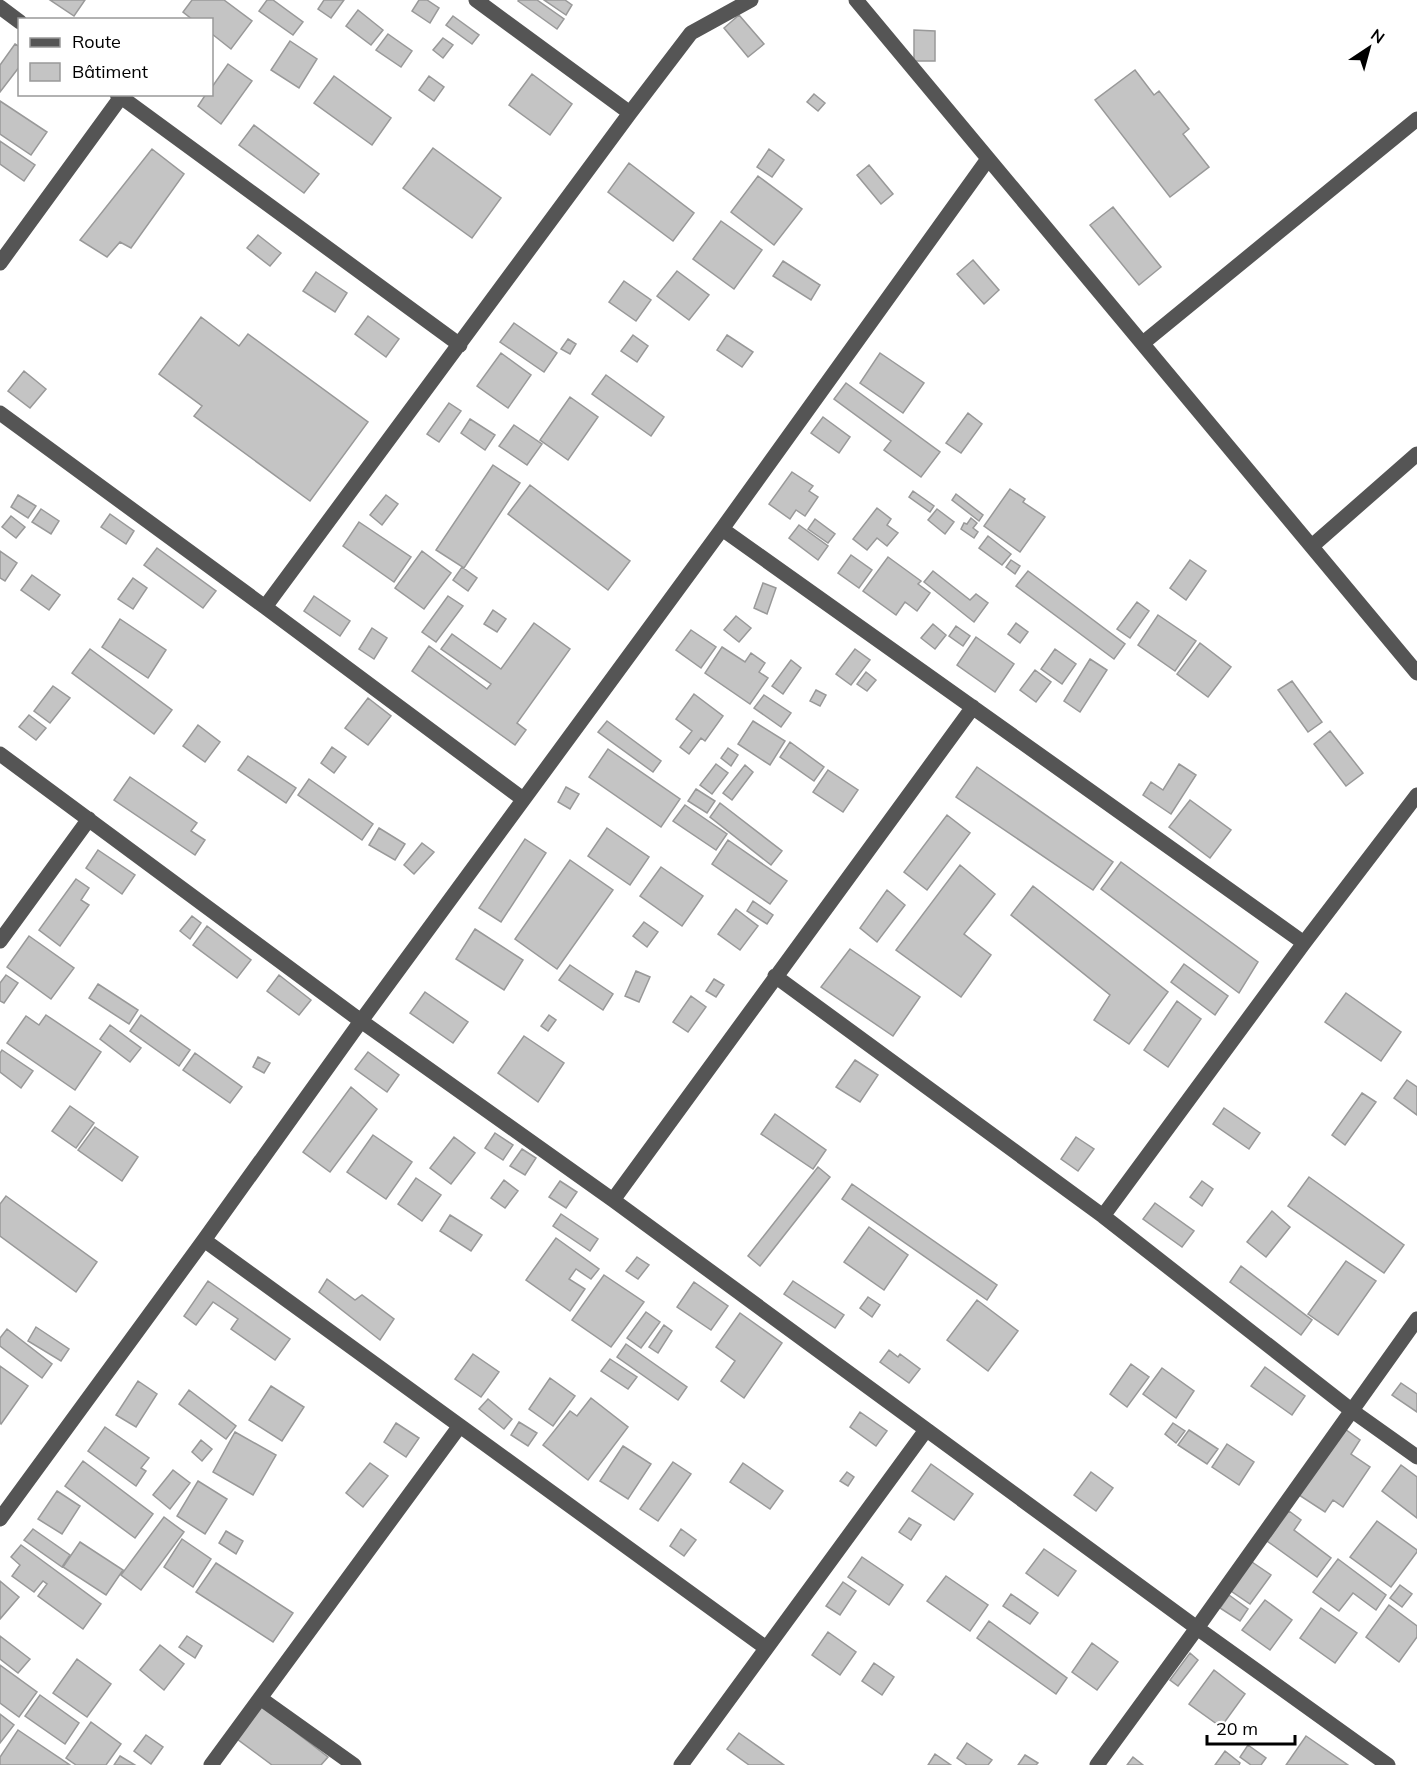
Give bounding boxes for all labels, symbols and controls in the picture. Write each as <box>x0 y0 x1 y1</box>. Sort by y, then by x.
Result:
legend <box>18 18 213 96</box>
north arrow <box>1339 18 1399 78</box>
text: N <box>1367 24 1389 48</box>
text: Route <box>72 30 121 53</box>
text: Bâtiment <box>72 60 148 83</box>
scale bar <box>1207 1708 1296 1746</box>
text: 20 m <box>1216 1717 1258 1740</box>

